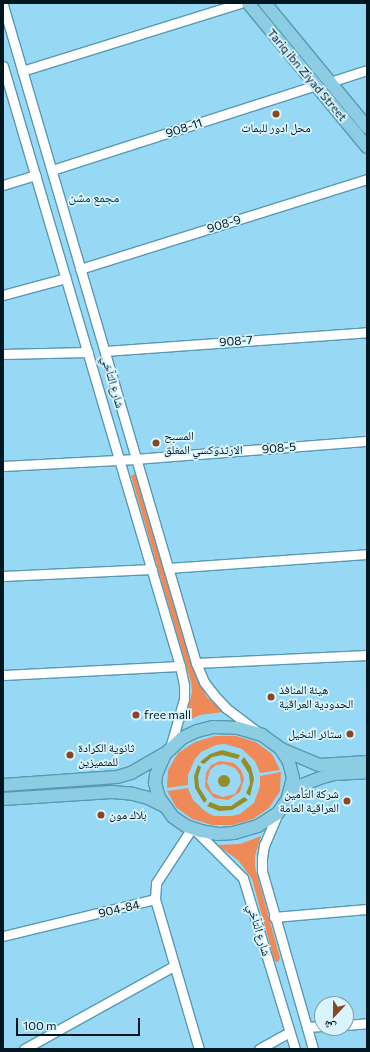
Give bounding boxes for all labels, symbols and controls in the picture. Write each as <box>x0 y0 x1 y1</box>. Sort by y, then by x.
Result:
street label: Tariq ibn Ziyad Street <box>264 26 350 124</box>
marker: محل ادور للبمات <box>271 109 281 119</box>
street label: 908-11 <box>164 115 204 141</box>
place label: محل ادور للبمات <box>241 121 311 135</box>
district label: مجمع مشن <box>69 189 119 205</box>
street label: 908-9 <box>205 212 243 236</box>
street label: 908-7 <box>219 333 253 349</box>
street label: شارع التآخي <box>99 354 127 410</box>
place label: المسبح الارثذوكسي المغلق <box>164 429 243 457</box>
marker: المسبح الارثذوكسي المغلق <box>151 438 161 448</box>
street label: 908-5 <box>261 439 297 457</box>
place label: هيئة المنافذ الحدودية العراقية <box>279 683 353 711</box>
marker: هيئة المنافذ الحدودية العراقية <box>266 692 276 702</box>
place label: free mall <box>144 708 191 722</box>
marker: free mall <box>131 710 141 720</box>
place label: ستائر النخيل <box>288 727 342 741</box>
marker: ستائر النخيل <box>345 729 355 739</box>
place label: ثانوية الكرادة للمتميزين <box>78 741 134 769</box>
marker: ثانوية الكرادة للمتميزين <box>65 750 75 760</box>
place label: شركة التأمين العراقية العامة <box>280 787 339 815</box>
marker: شركة التأمين العراقية العامة <box>342 796 352 806</box>
place label: بلاك مون <box>109 808 147 822</box>
marker: بلاك مون <box>96 810 106 820</box>
street label: 904-84 <box>97 897 141 921</box>
street label: شارع التآخي <box>244 902 274 958</box>
north arrow <box>314 996 354 1036</box>
scale bar <box>18 1010 142 1036</box>
text: 100 m <box>23 1018 57 1032</box>
text: ش <box>322 1018 338 1035</box>

